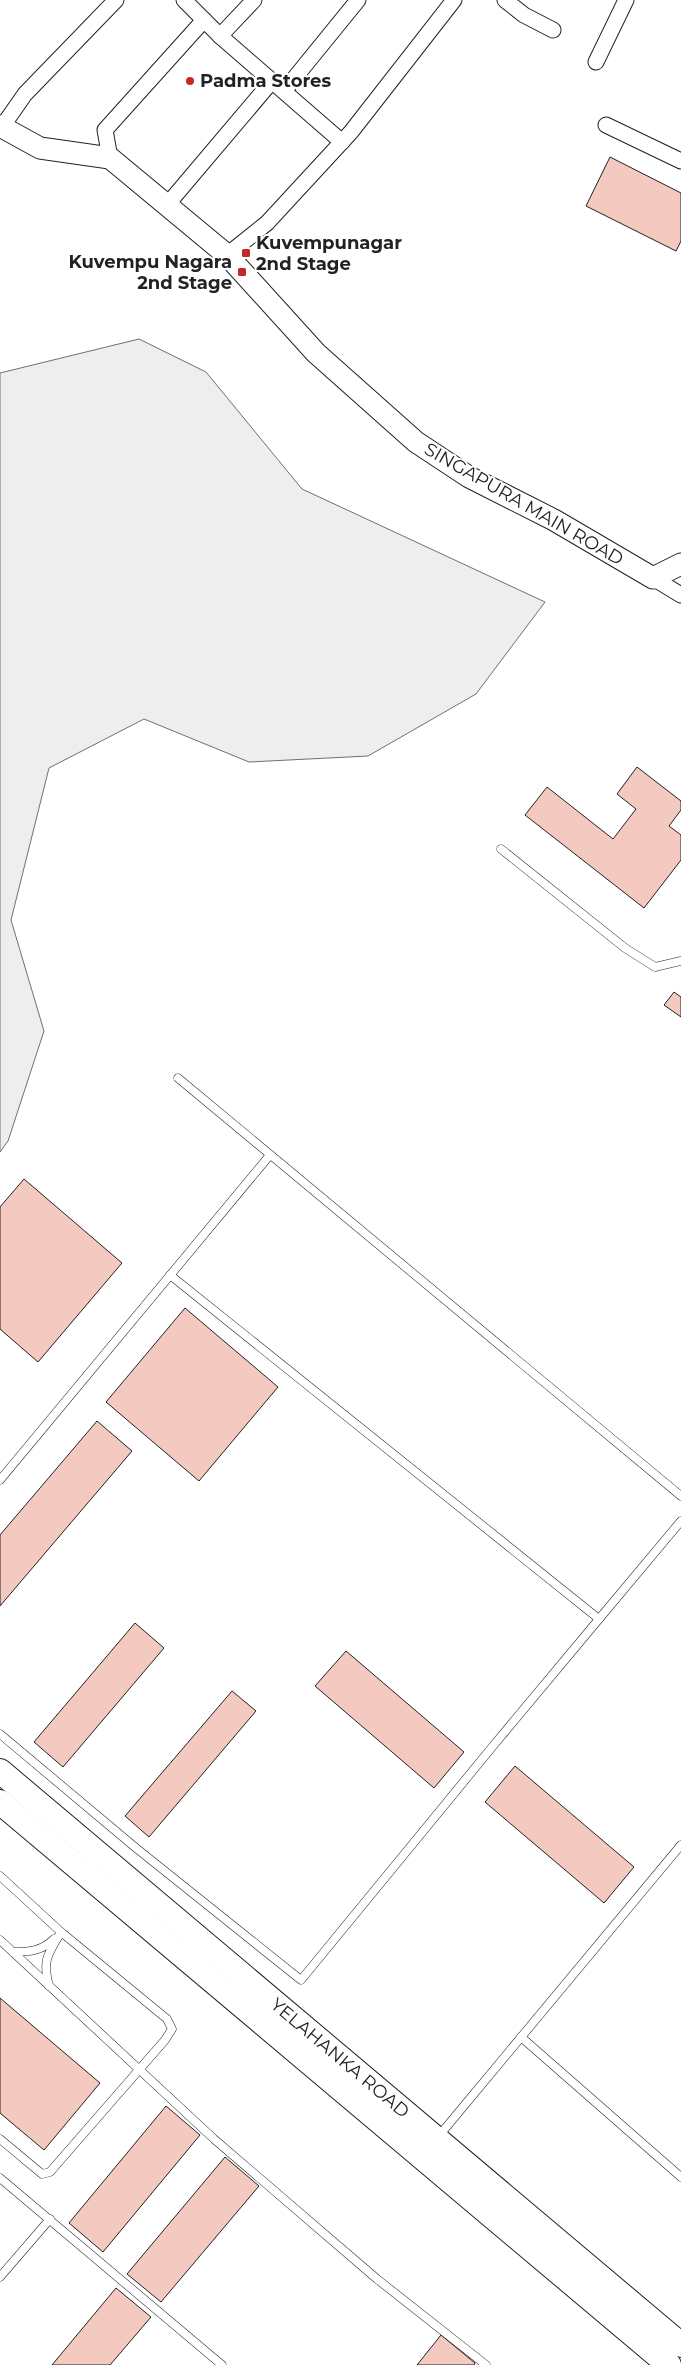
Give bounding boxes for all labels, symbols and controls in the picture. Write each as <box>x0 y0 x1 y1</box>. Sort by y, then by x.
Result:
place label: Padma Stores <box>200 70 331 92</box>
marker: Padma Stores <box>184 75 196 87</box>
place label: Kuvempunagar 2nd Stage <box>256 232 402 275</box>
marker: Kuvempunagar 2nd Stage <box>240 247 252 259</box>
place label: Kuvempu Nagara 2nd Stage <box>68 251 232 294</box>
marker: Kuvempu Nagara 2nd Stage <box>236 266 248 278</box>
street label: SINGAPURA MAIN ROAD <box>421 438 627 570</box>
street label: YELAHANKA ROAD <box>266 1993 414 2123</box>

